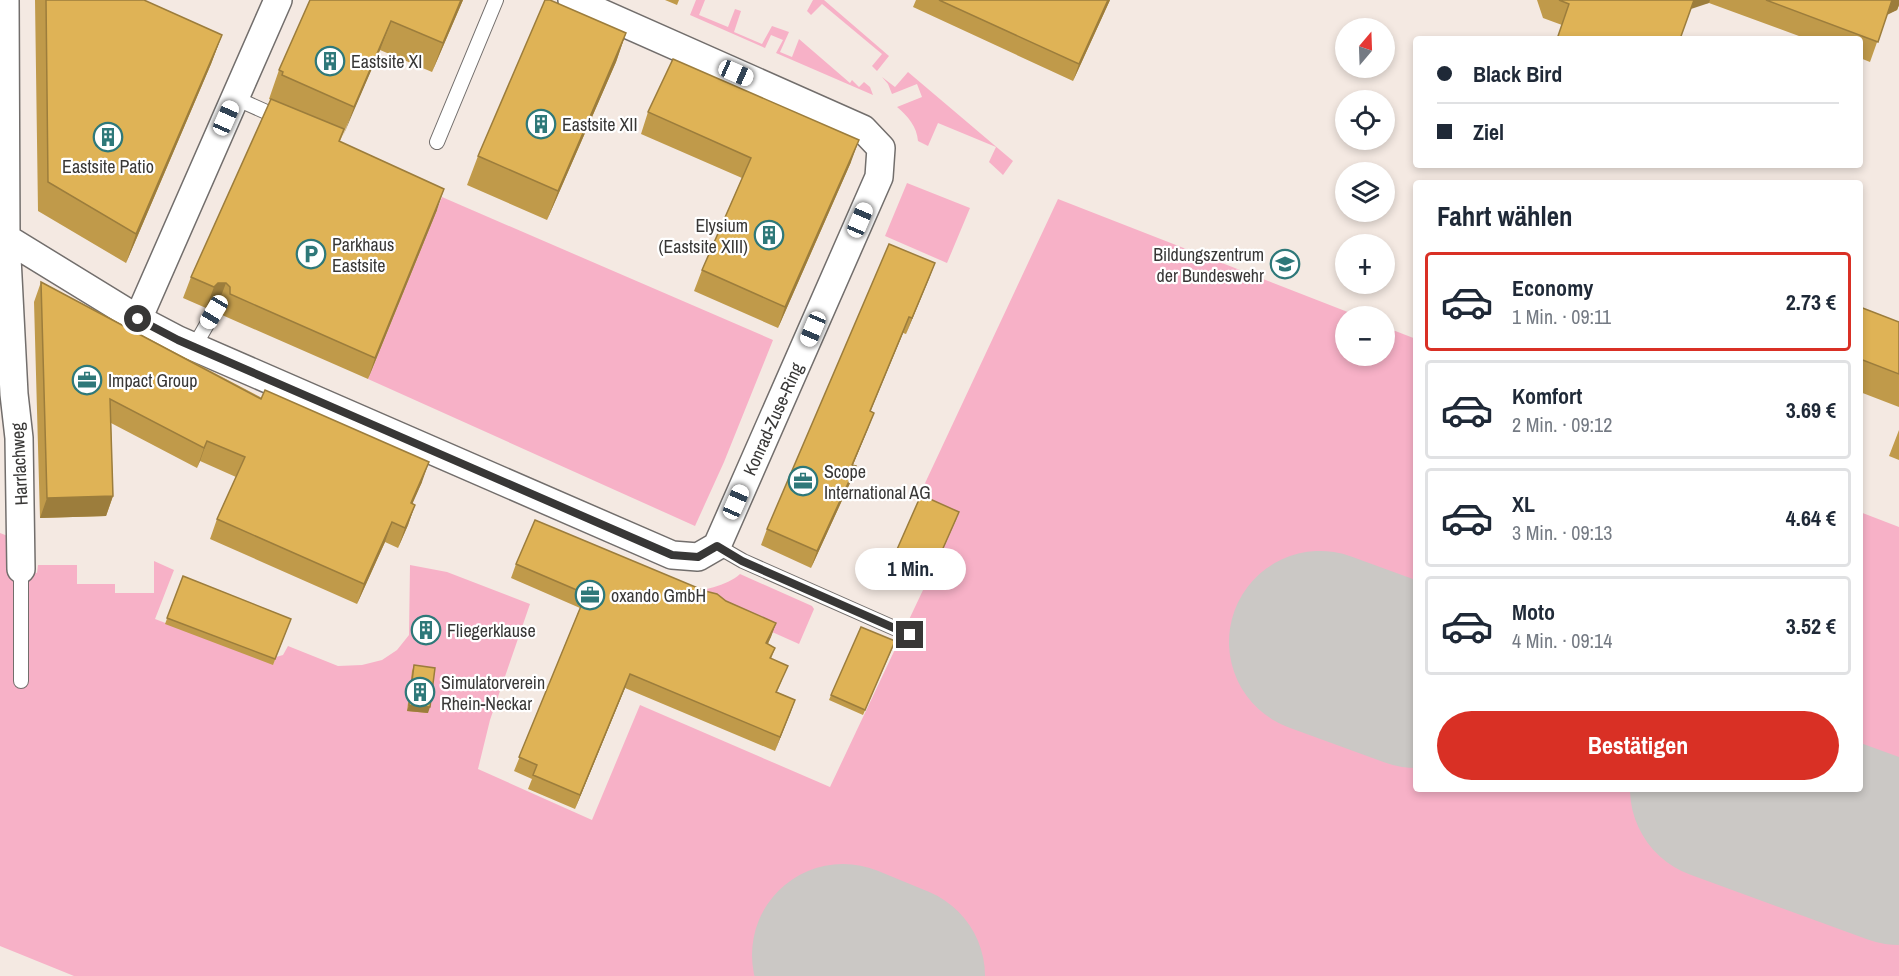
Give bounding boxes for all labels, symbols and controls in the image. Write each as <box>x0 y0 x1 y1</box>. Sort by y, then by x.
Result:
north arrow <box>1335 18 1395 78</box>
map controls <box>1335 18 1395 366</box>
building icon: Eastsite XI <box>314 45 346 77</box>
place label: Eastsite XI <box>351 49 422 74</box>
car <box>716 57 756 89</box>
text: Black Bird <box>1473 59 1562 89</box>
button: locate <box>1335 90 1395 150</box>
car <box>210 98 242 138</box>
building icon: Eastsite XII <box>525 108 557 140</box>
place label: Eastsite XII <box>562 112 638 137</box>
text: Ziel <box>1473 117 1504 147</box>
building icon: Eastsite Patio <box>92 121 124 153</box>
place label: Eastsite Patio <box>62 154 154 179</box>
button: layers <box>1335 162 1395 222</box>
text: Fahrt wählen <box>1437 198 1573 234</box>
car <box>845 200 875 240</box>
place label: Elysium (Eastsite XIII) <box>659 213 748 259</box>
building icon: Elysium (Eastsite XIII) <box>753 219 785 251</box>
place label: Parkhaus Eastsite <box>332 232 394 278</box>
button: + <box>1335 234 1395 294</box>
parking icon: Parkhaus Eastsite <box>295 238 327 270</box>
place label: Bildungszentrum der Bundeswehr <box>1153 242 1264 288</box>
school or university icon: Bildungszentrum der Bundeswehr <box>1269 248 1301 280</box>
text: Economy <box>1512 273 1593 303</box>
icon: car <box>1440 275 1494 329</box>
text: 2.73 € <box>1786 287 1836 317</box>
car <box>197 292 231 332</box>
text: 1 Min. · 09:11 <box>1512 303 1611 330</box>
route start <box>124 305 151 332</box>
button: − <box>1335 306 1395 366</box>
car <box>798 309 828 349</box>
street label: Konrad-Zuse-Ring <box>737 358 809 480</box>
office icon: Impact Group <box>71 364 103 396</box>
place label: Impact Group <box>108 368 197 393</box>
text: Komfort <box>1512 381 1582 411</box>
icon: car <box>1440 383 1494 437</box>
text: 3.69 € <box>1786 395 1836 425</box>
text: 2 Min. · 09:12 <box>1512 411 1612 438</box>
street label: Harrlachweg <box>4 421 34 506</box>
place label: Scope International AG <box>824 459 931 505</box>
office icon: Scope International AG <box>787 465 819 497</box>
car <box>720 482 752 522</box>
text: XL <box>1512 489 1535 519</box>
icon: car <box>1440 491 1494 545</box>
text: 4.64 € <box>1786 503 1836 533</box>
text: 3 Min. · 09:13 <box>1512 519 1612 546</box>
callout: 1 Min. <box>854 548 966 590</box>
text: 1 Min. <box>887 555 934 582</box>
office icon: oxando GmbH <box>574 579 606 611</box>
place label: oxando GmbH <box>611 583 706 608</box>
text: Moto <box>1512 597 1555 627</box>
icon: car <box>1440 599 1494 653</box>
text: 3.52 € <box>1786 611 1836 641</box>
building icon: Fliegerklause <box>410 614 442 646</box>
place label: Fliegerklause <box>447 618 536 643</box>
route end <box>896 621 923 648</box>
text: 4 Min. · 09:14 <box>1512 627 1612 654</box>
place label: Simulatorverein Rhein-Neckar <box>441 670 545 716</box>
building icon: Simulatorverein Rhein-Neckar <box>404 676 436 708</box>
button: Bestätigen <box>1437 711 1839 780</box>

